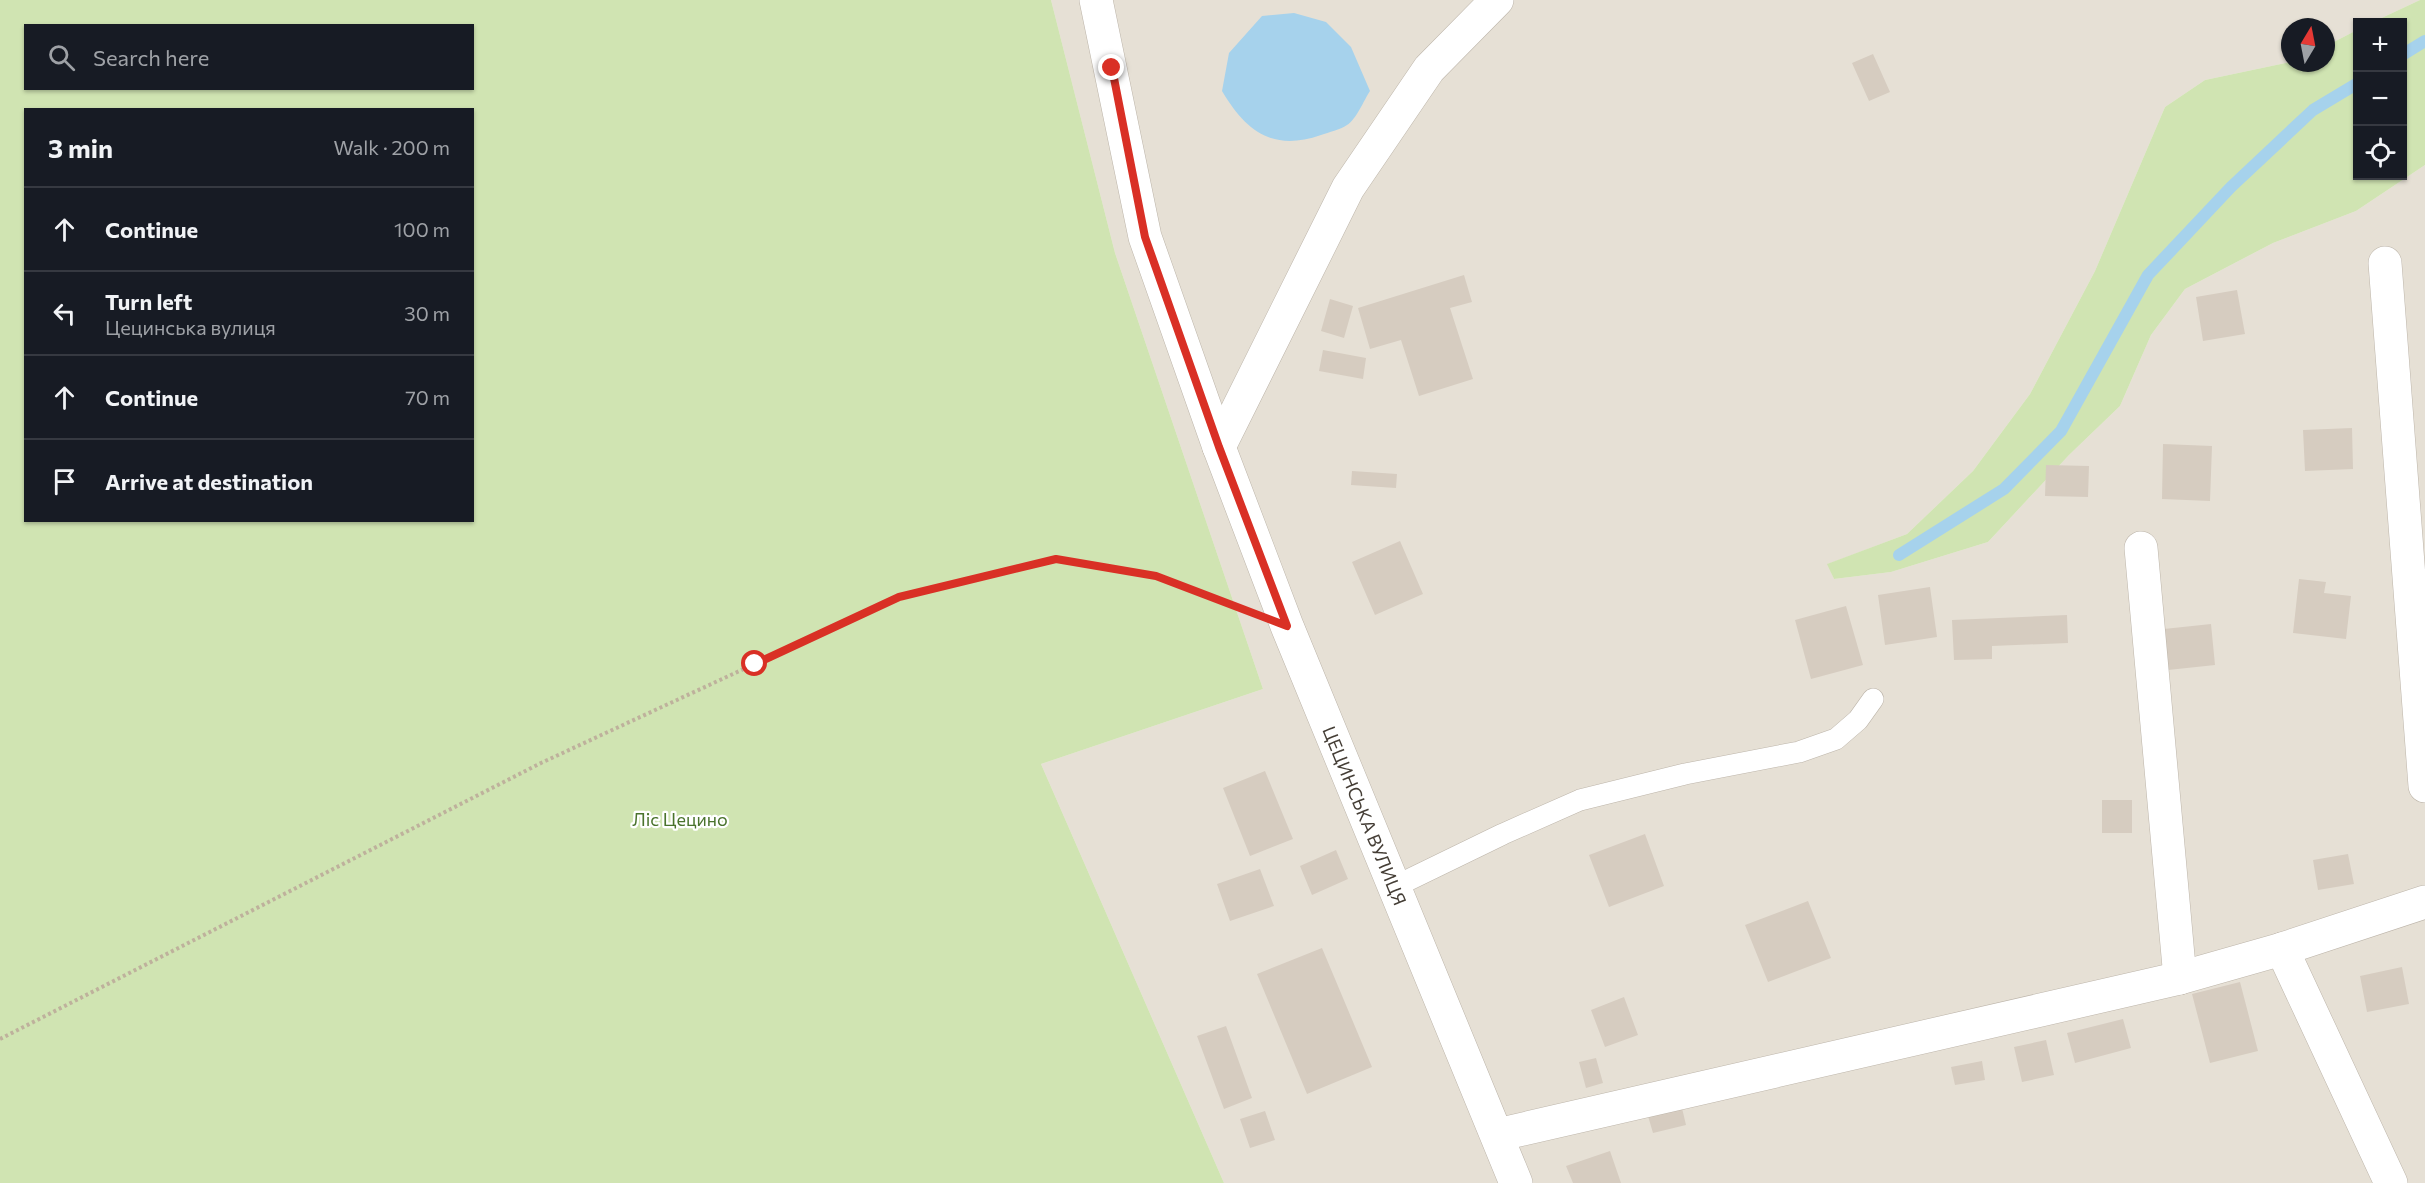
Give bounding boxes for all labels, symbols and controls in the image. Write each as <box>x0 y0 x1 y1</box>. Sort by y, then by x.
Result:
north arrow <box>2281 18 2335 72</box>
map controls <box>2353 18 2407 180</box>
button: + <box>2353 18 2407 72</box>
search box <box>24 24 474 90</box>
icon: search <box>45 41 78 74</box>
text: Search here <box>93 44 209 71</box>
route end <box>1098 54 1124 80</box>
button: − <box>2353 72 2407 126</box>
button: locate <box>2353 126 2407 180</box>
text: 3 min <box>48 132 113 163</box>
text: Walk · 200 m <box>333 135 450 159</box>
icon: ahead <box>48 213 81 246</box>
text: Continue <box>105 216 198 243</box>
text: 100 m <box>394 217 450 241</box>
text: Turn left <box>105 288 192 315</box>
icon: left <box>48 297 81 330</box>
text: 30 m <box>404 301 450 325</box>
text: Цецинська вулиця <box>105 315 276 339</box>
icon: ahead <box>48 381 81 414</box>
text: Continue <box>105 384 198 411</box>
text: 70 m <box>405 385 450 409</box>
icon: arrive <box>48 465 81 498</box>
text: Arrive at destination <box>105 468 313 495</box>
route start <box>741 650 767 676</box>
street label: ЦЕЦИНСЬКА ВУЛИЦЯ <box>1318 723 1412 908</box>
park label: Ліс Цецино <box>632 808 728 830</box>

